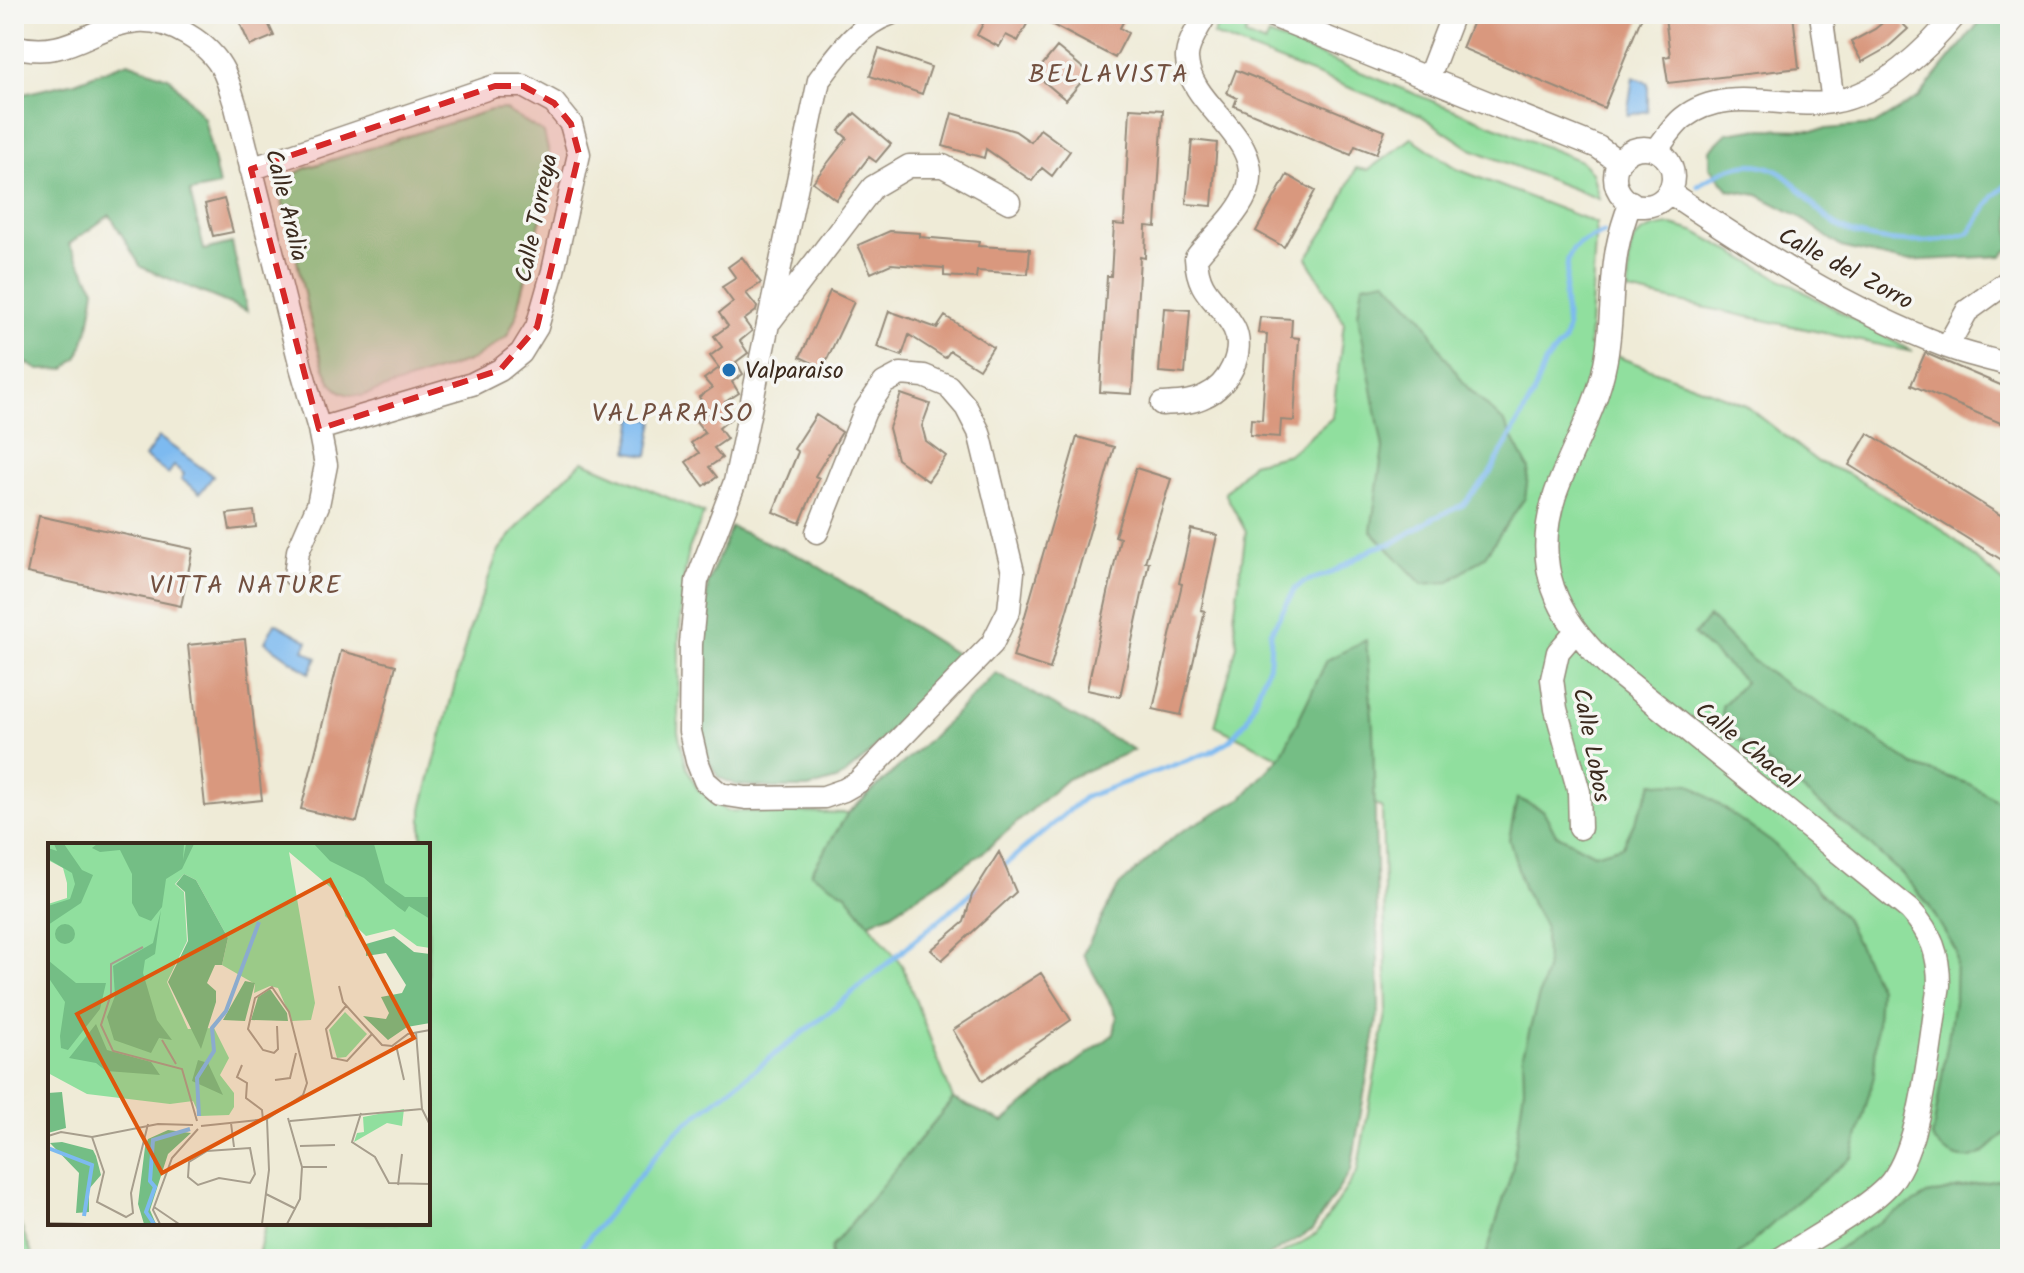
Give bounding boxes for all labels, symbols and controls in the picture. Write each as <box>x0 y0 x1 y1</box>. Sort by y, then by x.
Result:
district label: BELLAVISTA <box>1028 54 1190 96</box>
street label: Calle Aralia <box>253 145 318 266</box>
street label: Calle Torreya <box>505 150 570 286</box>
street label: Calle del Zorro <box>1771 217 1920 321</box>
place label: Valparaiso <box>745 352 844 391</box>
marker: Valparaiso <box>720 361 738 379</box>
district label: VALPARAISO <box>592 393 754 435</box>
district label: VITTA NATURE <box>149 565 343 607</box>
street label: Calle Lobos <box>1560 685 1621 806</box>
street label: Calle Chacal <box>1686 692 1807 800</box>
inset map <box>48 843 430 1225</box>

